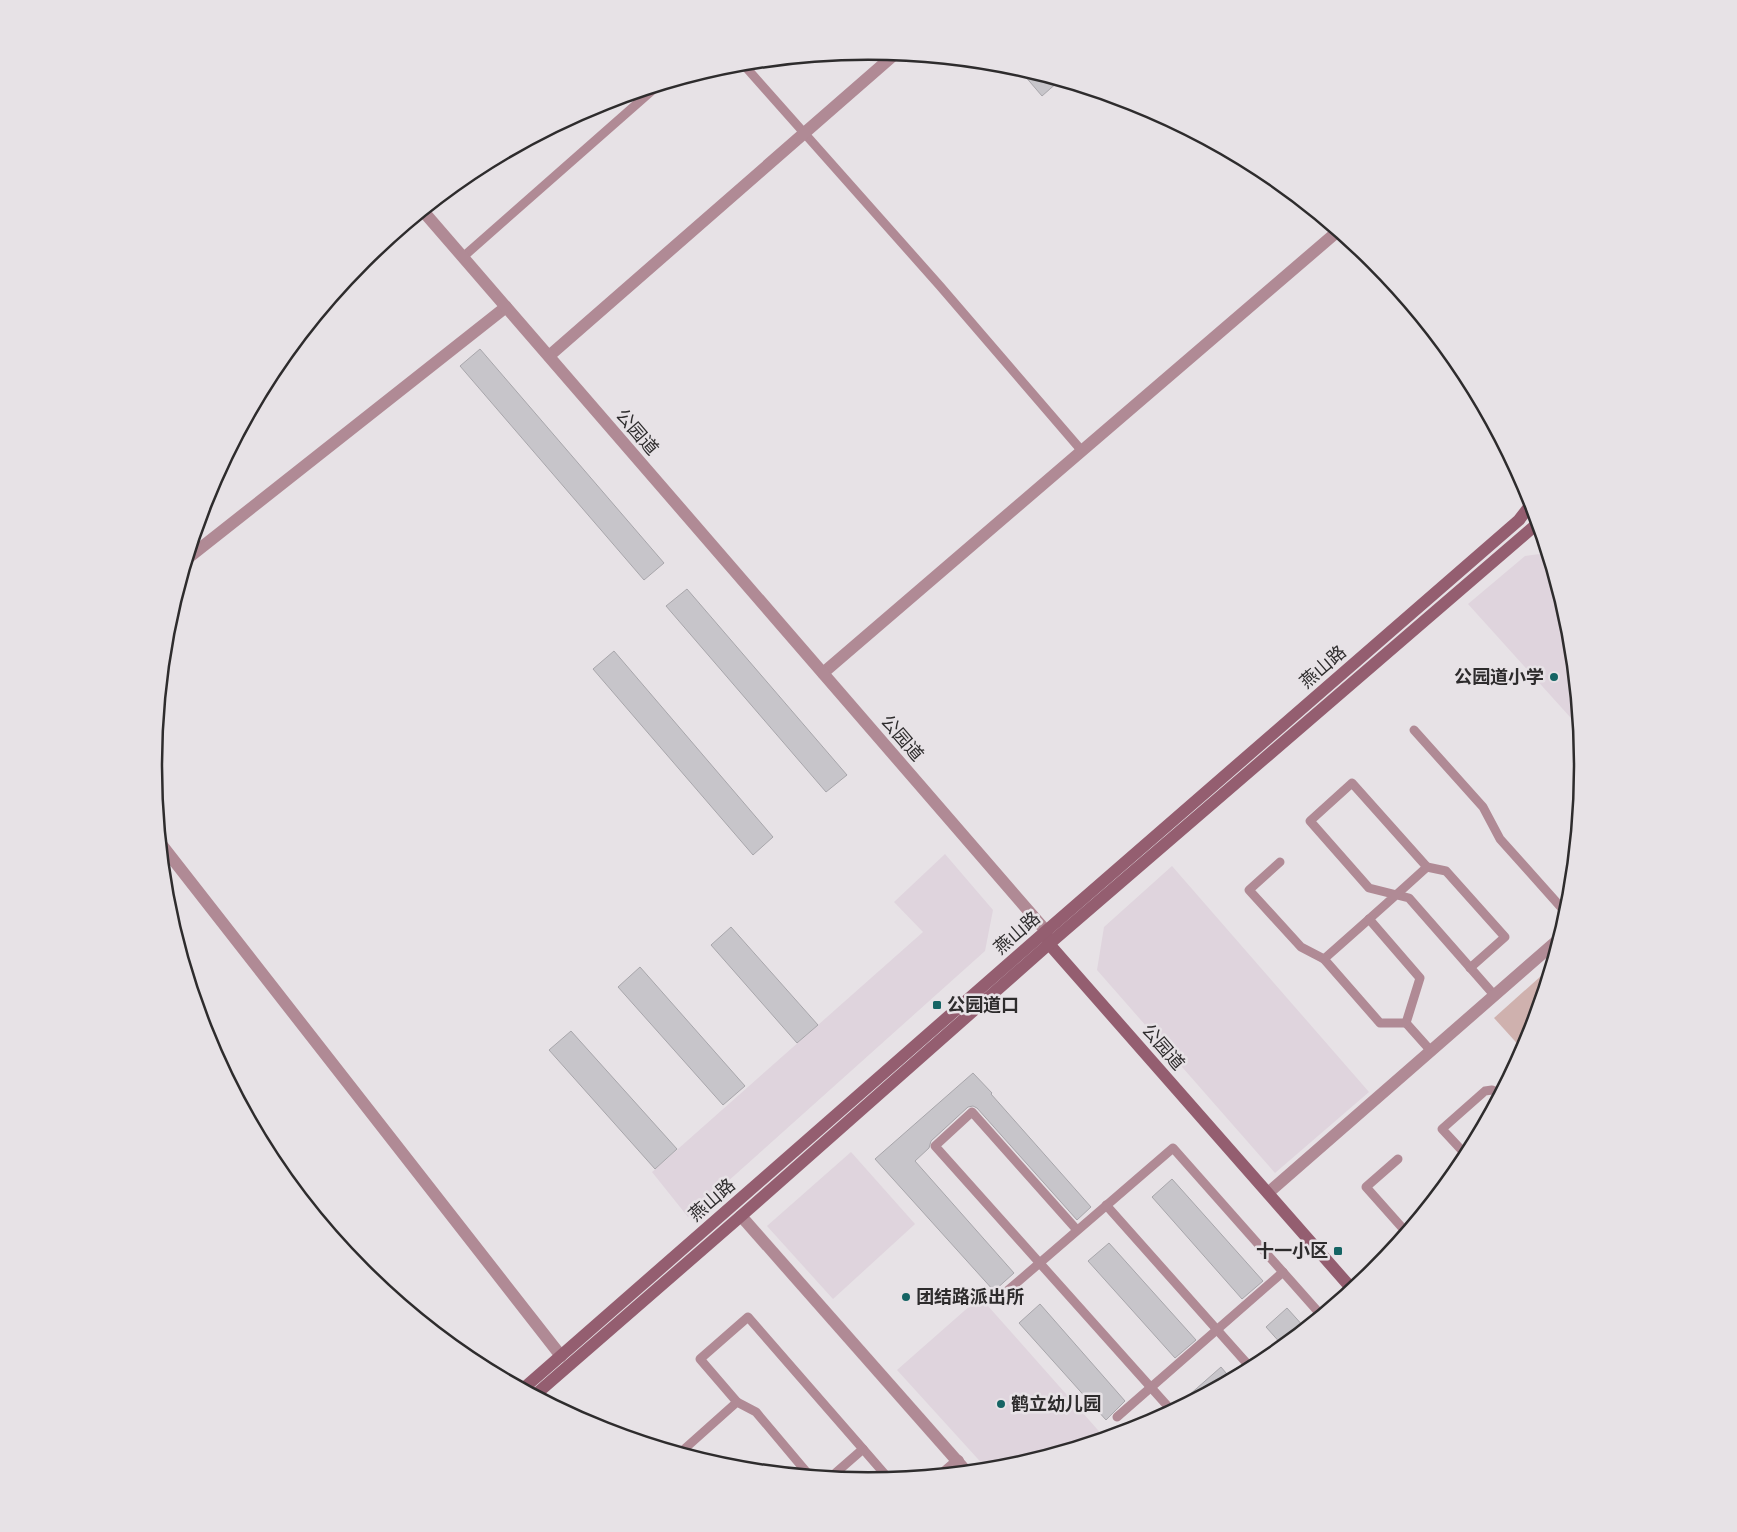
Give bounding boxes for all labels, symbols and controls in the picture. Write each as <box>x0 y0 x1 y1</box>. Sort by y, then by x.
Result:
street label: 公园道 <box>611 404 663 460</box>
street label: 燕山路 <box>1295 641 1351 693</box>
place label: 公园道小学 <box>1454 666 1544 688</box>
marker: 公园道小学 <box>1548 671 1560 683</box>
street label: 公园道 <box>876 710 928 766</box>
street label: 燕山路 <box>989 907 1045 959</box>
place label: 公园道口 <box>947 994 1019 1016</box>
marker: 公园道口 <box>931 999 943 1011</box>
street label: 公园道 <box>1137 1019 1189 1075</box>
street label: 燕山路 <box>684 1174 740 1226</box>
place label: 十一小区 <box>1256 1240 1328 1262</box>
marker: 十一小区 <box>1332 1245 1344 1257</box>
place label: 团结路派出所 <box>916 1286 1024 1308</box>
marker: 团结路派出所 <box>900 1291 912 1303</box>
place label: 鹤立幼儿园 <box>1011 1393 1101 1415</box>
marker: 鹤立幼儿园 <box>995 1398 1007 1410</box>

